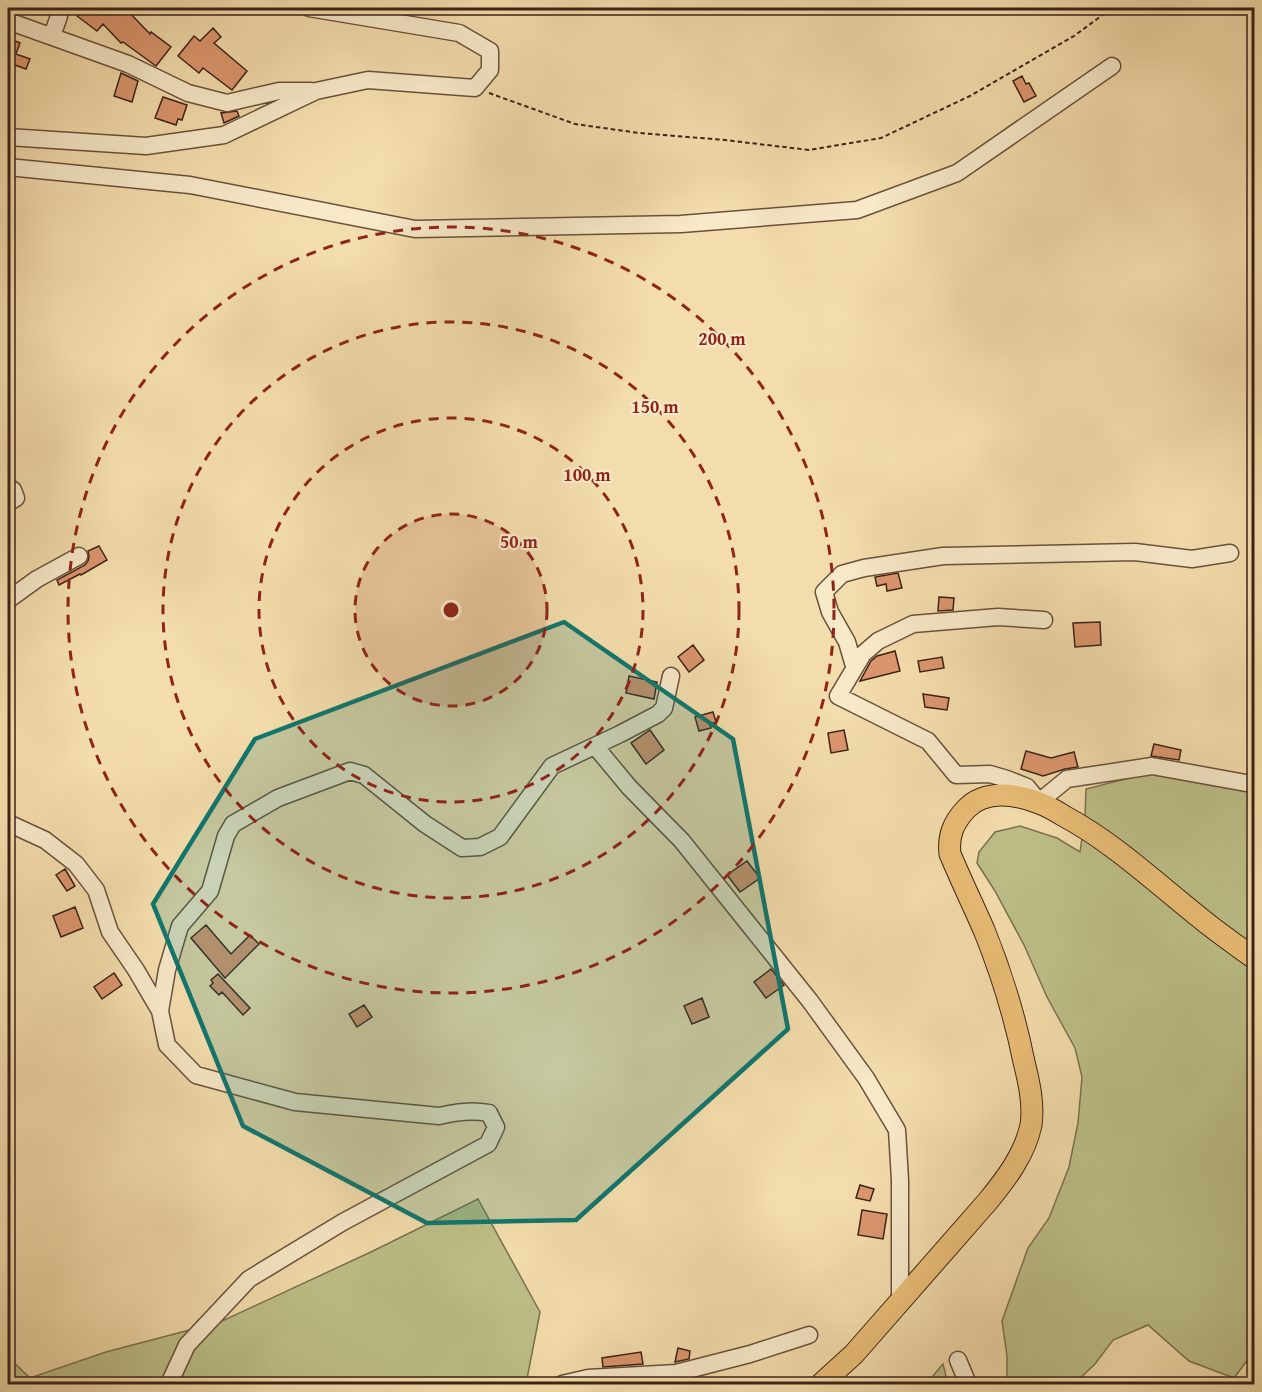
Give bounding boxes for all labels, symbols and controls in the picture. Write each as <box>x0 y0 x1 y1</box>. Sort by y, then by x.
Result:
text: 200 m <box>698 325 746 352</box>
text: 150 m <box>631 393 679 420</box>
text: 100 m <box>563 461 611 488</box>
text: 50 m <box>500 528 539 555</box>
centre of rings <box>441 600 461 620</box>

